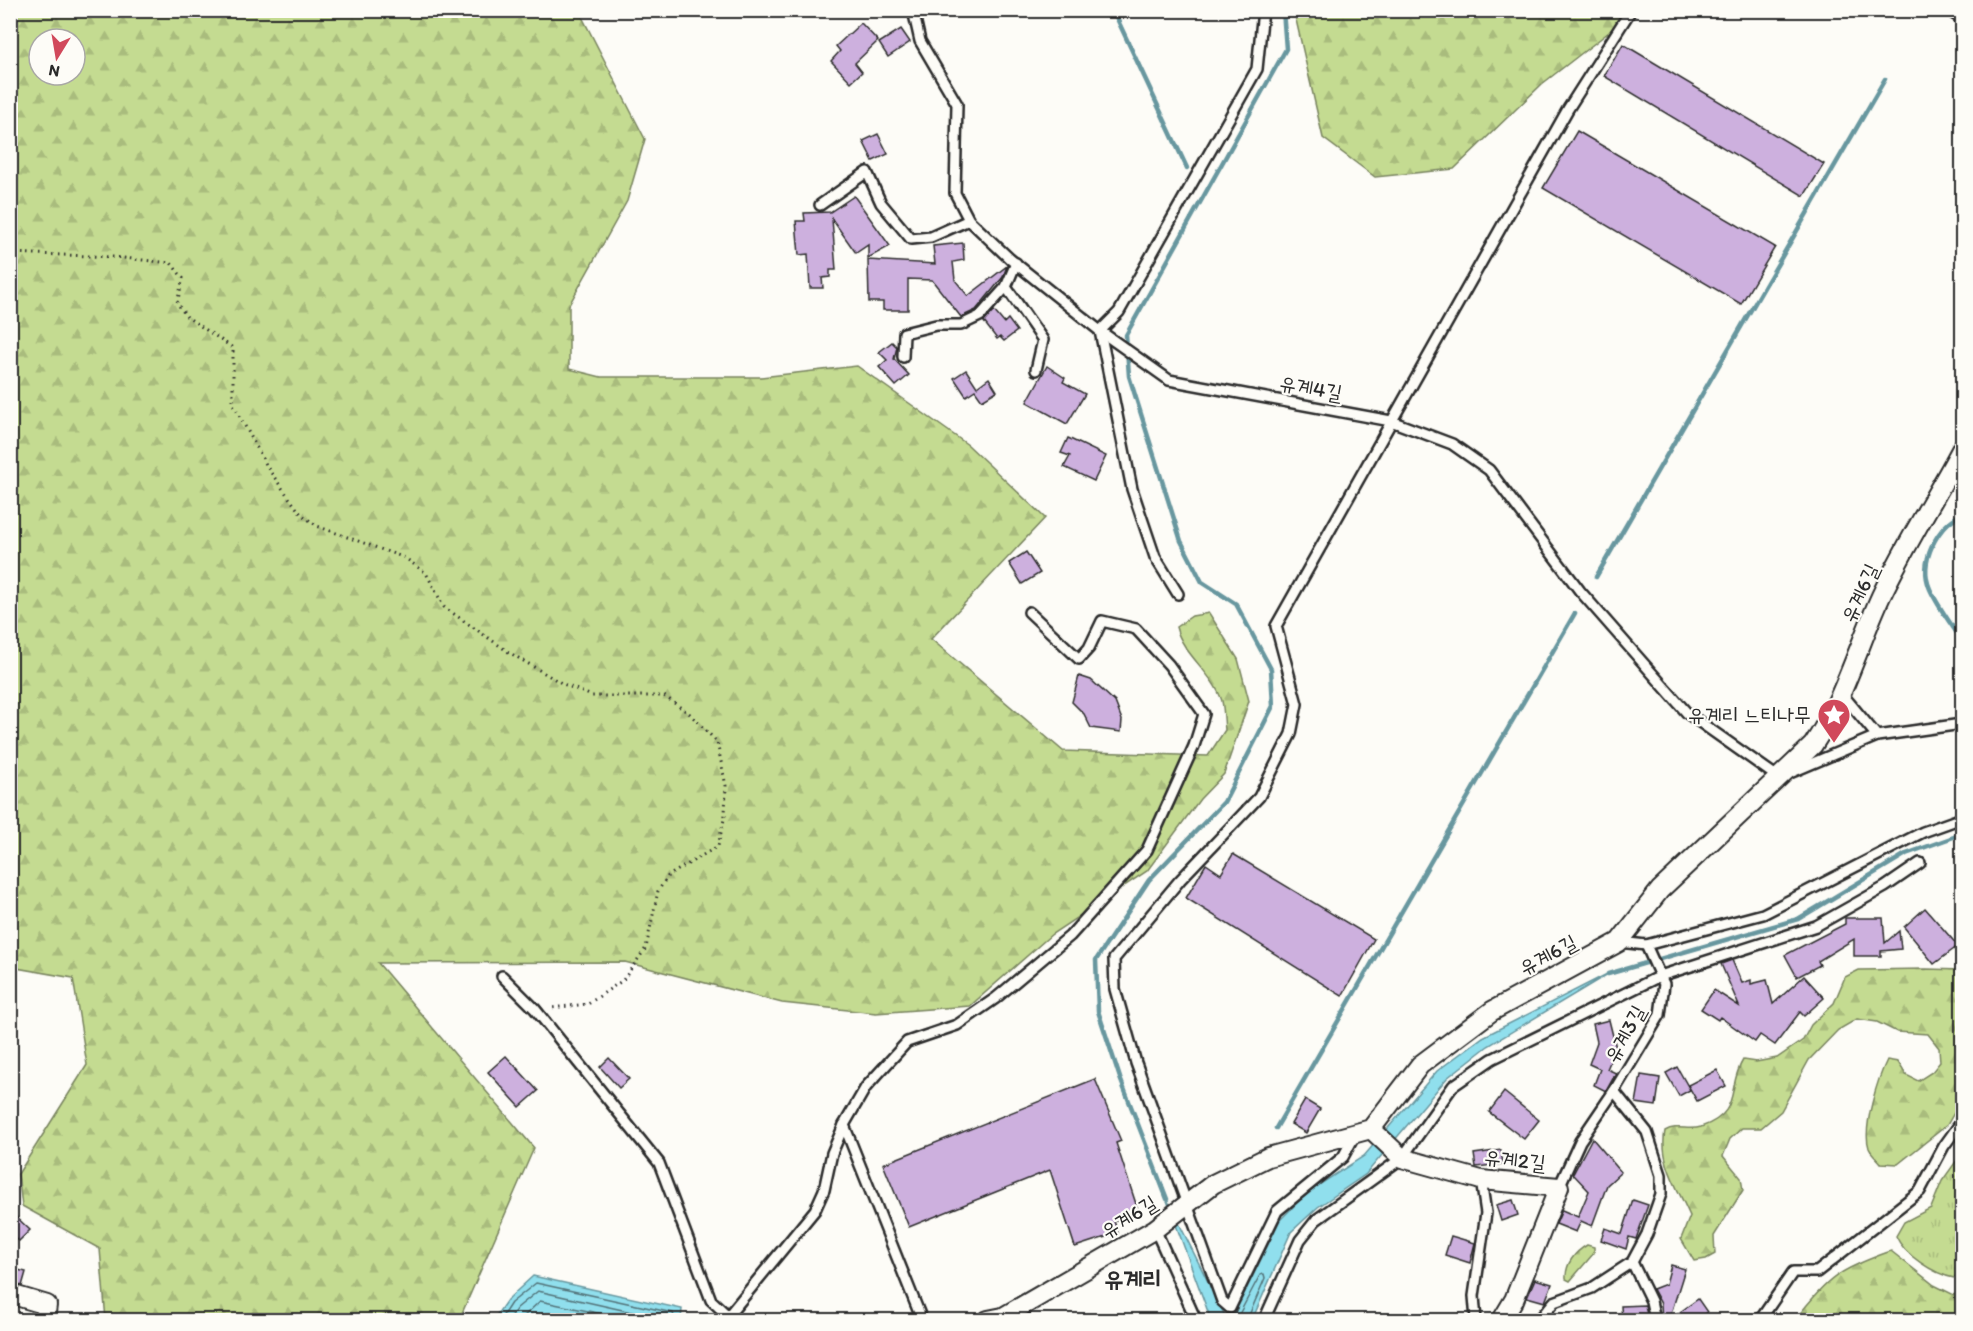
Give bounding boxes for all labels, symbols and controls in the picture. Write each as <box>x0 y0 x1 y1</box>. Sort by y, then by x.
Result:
north arrow <box>27 27 87 87</box>
text: N <box>47 61 61 82</box>
street label: 유계4길 <box>1278 370 1345 405</box>
street label: 유계6길 <box>1835 559 1884 626</box>
place icon: 유계리 느티나무 <box>1816 697 1852 744</box>
place label: 유계리 느티나무 <box>1688 702 1811 727</box>
street label: 유계6길 <box>1515 929 1581 980</box>
street label: 유계3길 <box>1599 1000 1651 1067</box>
street label: 유계2길 <box>1483 1144 1547 1175</box>
street label: 유계6길 <box>1096 1190 1162 1244</box>
district label: 유계리 <box>1104 1264 1162 1293</box>

